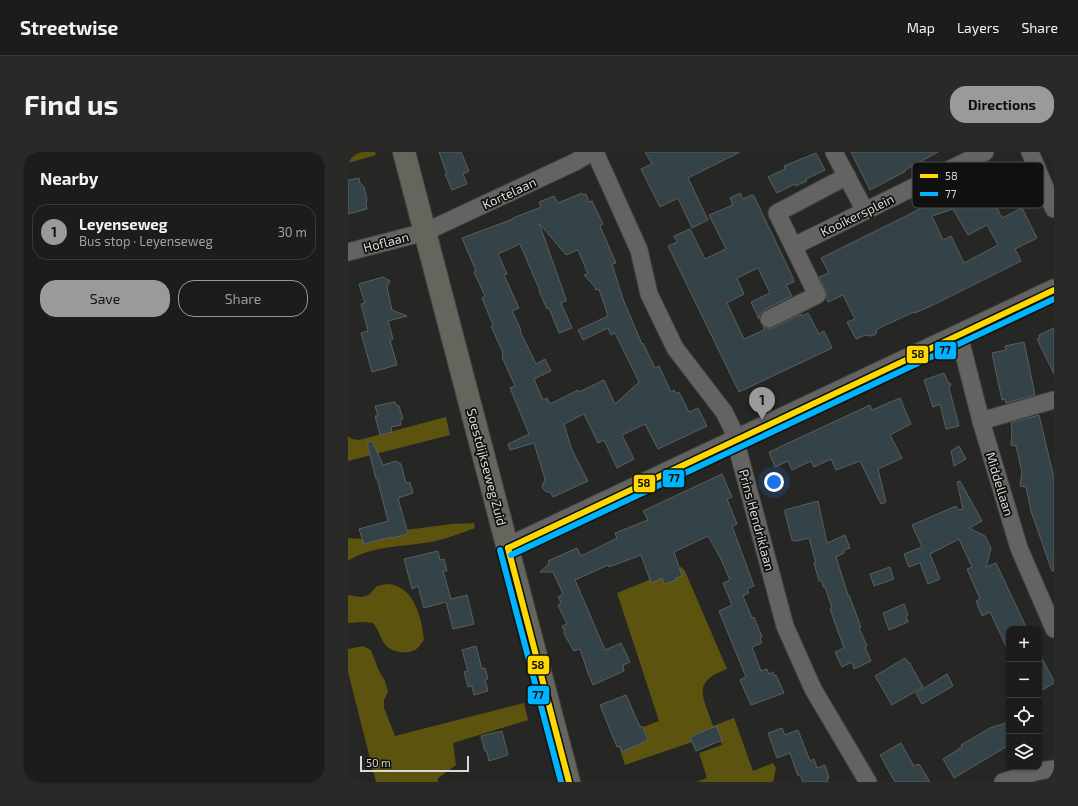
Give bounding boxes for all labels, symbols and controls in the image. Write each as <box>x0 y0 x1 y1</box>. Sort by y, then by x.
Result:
text: Streetwise <box>20 16 118 39</box>
text: Map <box>907 19 935 36</box>
text: Layers <box>957 19 999 36</box>
text: Share <box>1021 19 1058 36</box>
button: Directions <box>950 86 1054 123</box>
text: Find us <box>24 87 118 121</box>
legend <box>912 162 1044 208</box>
text: Nearby <box>40 168 98 188</box>
text: 58 <box>945 169 958 182</box>
street label: Kortelaan <box>479 174 539 212</box>
text: 77 <box>945 187 957 200</box>
street label: Kooikersplein <box>818 190 896 240</box>
text: Leyenseweg <box>79 215 168 233</box>
text: 1 <box>51 224 57 240</box>
text: 30 m <box>278 224 307 240</box>
street label: Hoflaan <box>361 228 411 256</box>
text: Bus stop · Leyenseweg <box>79 233 213 249</box>
button: Save <box>40 280 170 317</box>
button: Share <box>178 280 308 317</box>
line badge: 77 <box>934 341 957 360</box>
text: 77 <box>939 343 951 356</box>
line badge: 58 <box>906 345 929 364</box>
text: 58 <box>912 347 925 360</box>
pin: 1 <box>749 387 775 420</box>
street label: Soestdijkseweg Zuid <box>464 407 510 527</box>
street label: Middellaan <box>983 450 1017 518</box>
street label: Prins Hendriklaan <box>736 467 778 573</box>
line badge: 77 <box>662 469 685 488</box>
text: 77 <box>668 471 680 484</box>
your location <box>764 472 784 492</box>
line badge: 58 <box>633 474 656 493</box>
text: 58 <box>638 476 651 489</box>
map controls <box>1006 626 1042 770</box>
button: + <box>1006 626 1042 662</box>
line badge: 58 <box>527 655 550 675</box>
text: 58 <box>532 658 545 671</box>
button: − <box>1006 662 1042 698</box>
line badge: 77 <box>527 685 550 705</box>
text: 77 <box>532 688 544 701</box>
button: locate <box>1006 698 1042 734</box>
button: layers <box>1006 734 1042 770</box>
scale bar <box>360 754 469 773</box>
text: 50 m <box>366 756 391 769</box>

